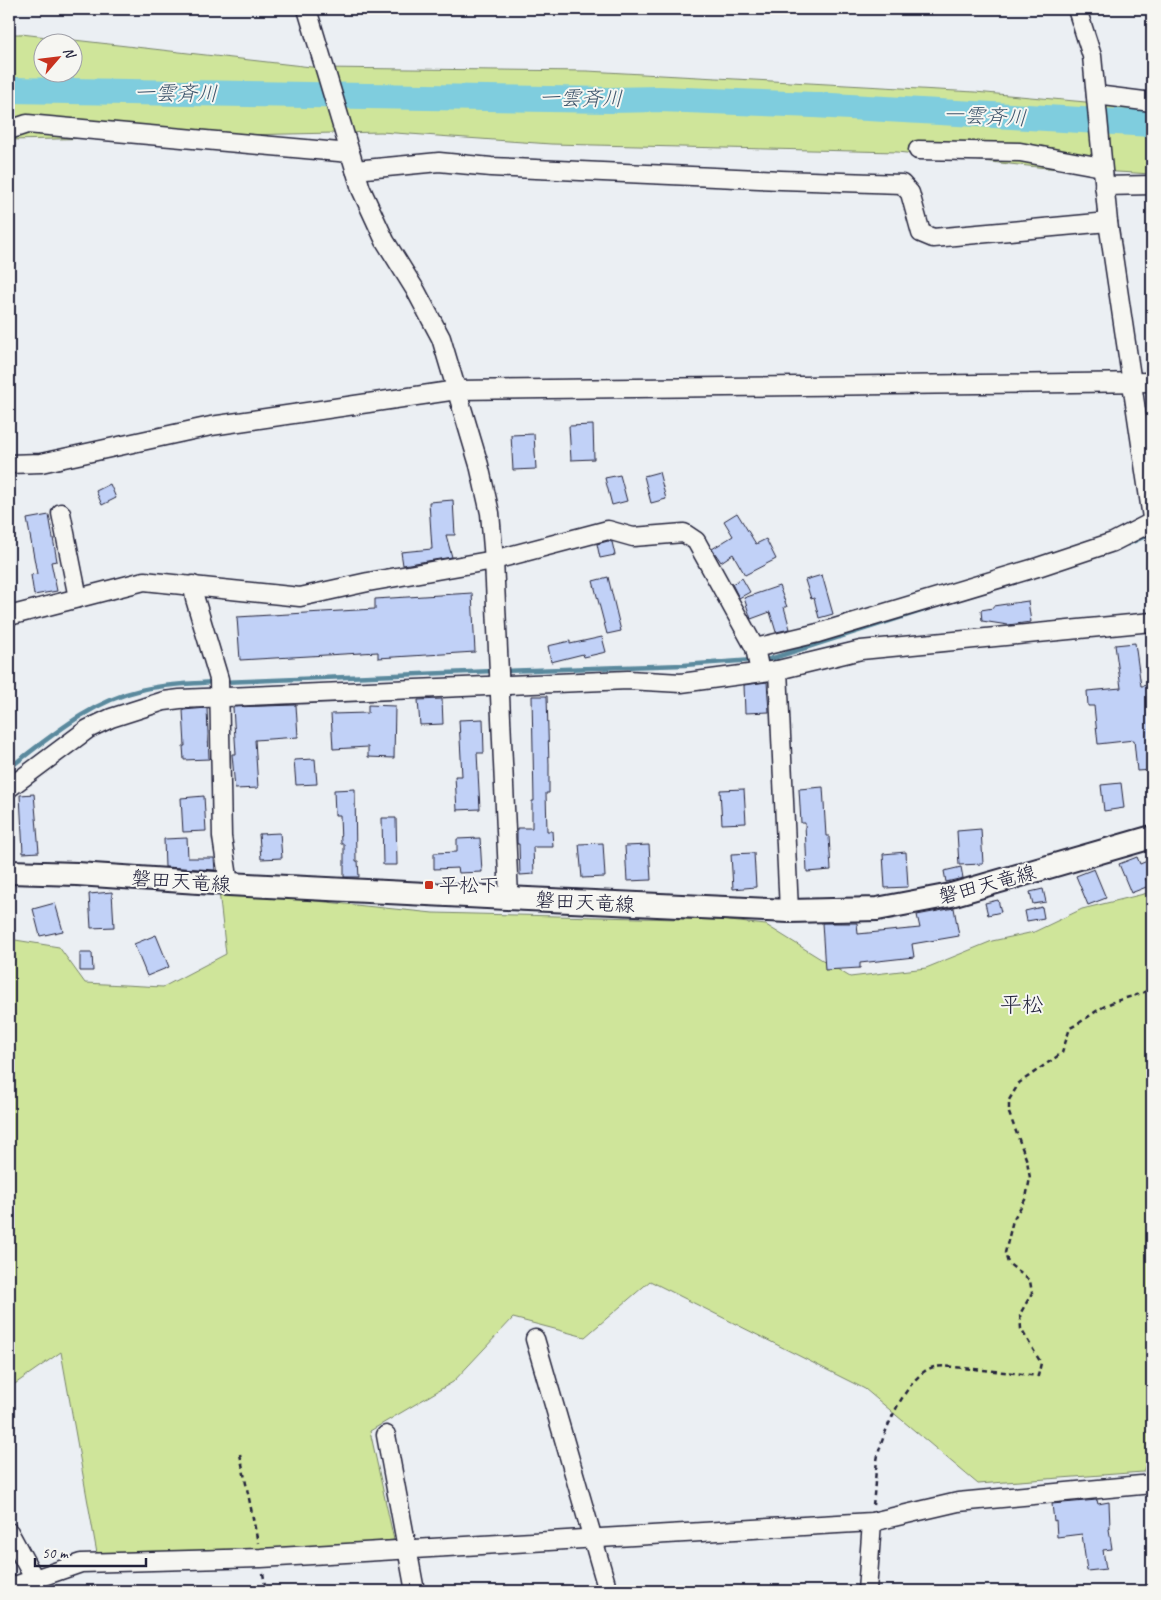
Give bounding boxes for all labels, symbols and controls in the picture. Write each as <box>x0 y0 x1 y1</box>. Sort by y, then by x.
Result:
north arrow <box>32 32 82 82</box>
text: N <box>59 44 80 62</box>
water label: 一雲斉川 <box>134 79 218 107</box>
water label: 一雲斉川 <box>539 84 623 112</box>
water label: 一雲斉川 <box>942 101 1028 131</box>
street label: 磐田天竜線 <box>936 859 1039 909</box>
street label: 磐田天竜線 <box>130 866 232 897</box>
place label: 平松下 <box>439 873 499 898</box>
marker: 平松下 <box>423 879 435 891</box>
street label: 磐田天竜線 <box>534 887 636 918</box>
district label: 平松 <box>1000 991 1044 1019</box>
scale bar <box>35 1535 146 1567</box>
text: 50 m <box>42 1544 69 1563</box>

